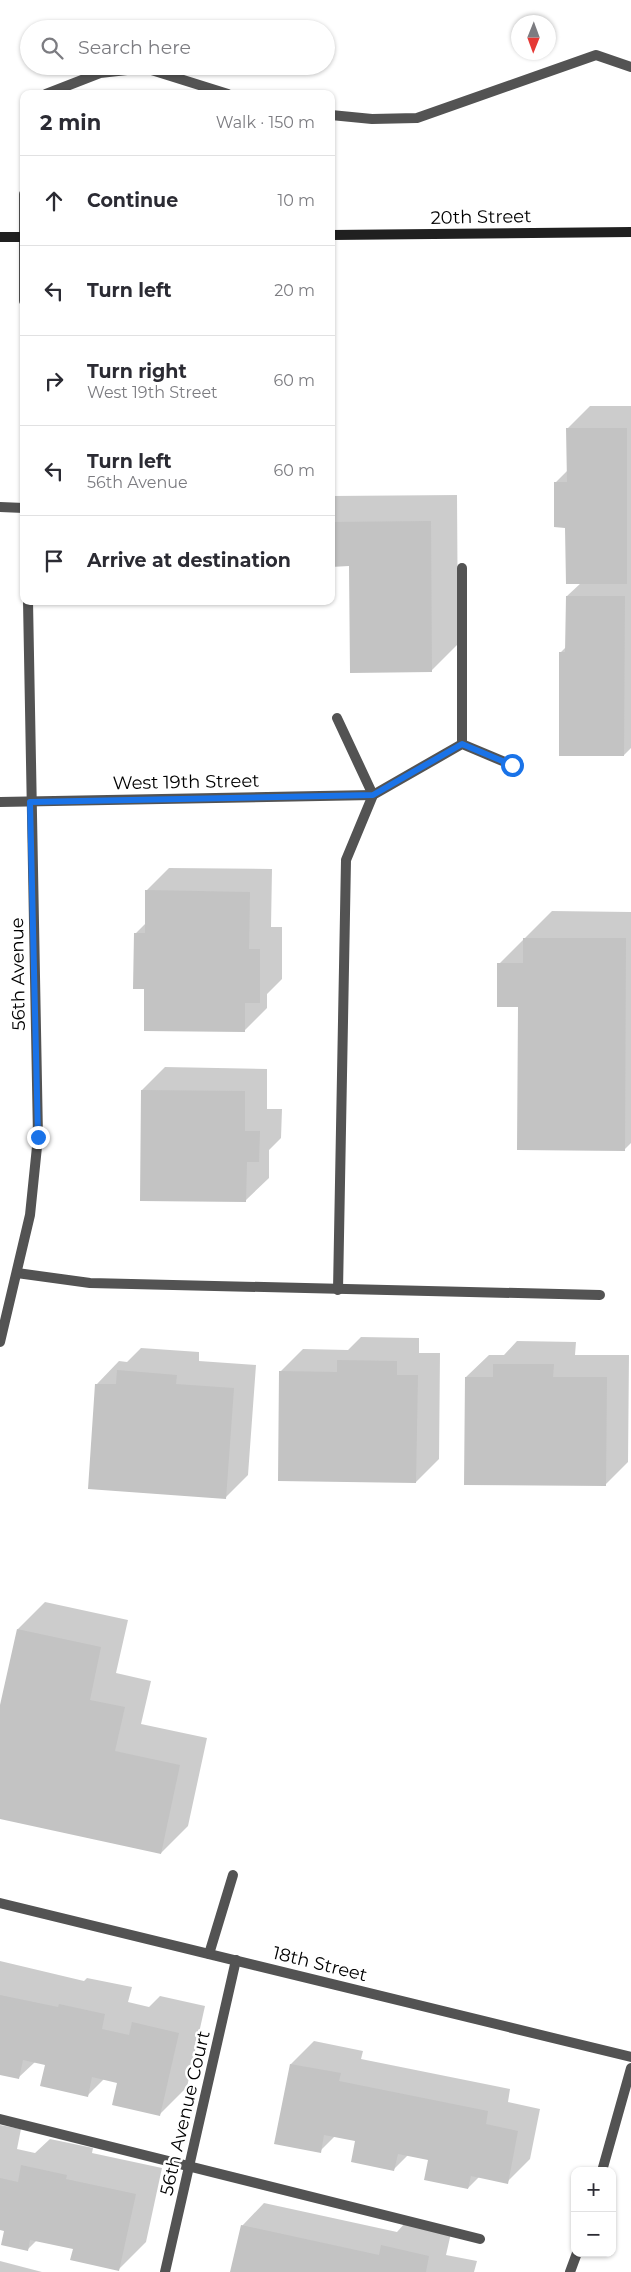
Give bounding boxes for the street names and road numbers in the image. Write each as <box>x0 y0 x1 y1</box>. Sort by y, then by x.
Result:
street label: 20th Street <box>430 205 532 229</box>
street label: West 19th Street <box>112 770 260 794</box>
street label: 56th Avenue <box>6 917 30 1031</box>
street label: 18th Street <box>270 1942 370 1986</box>
street label: 56th Avenue Court <box>155 2028 215 2198</box>

